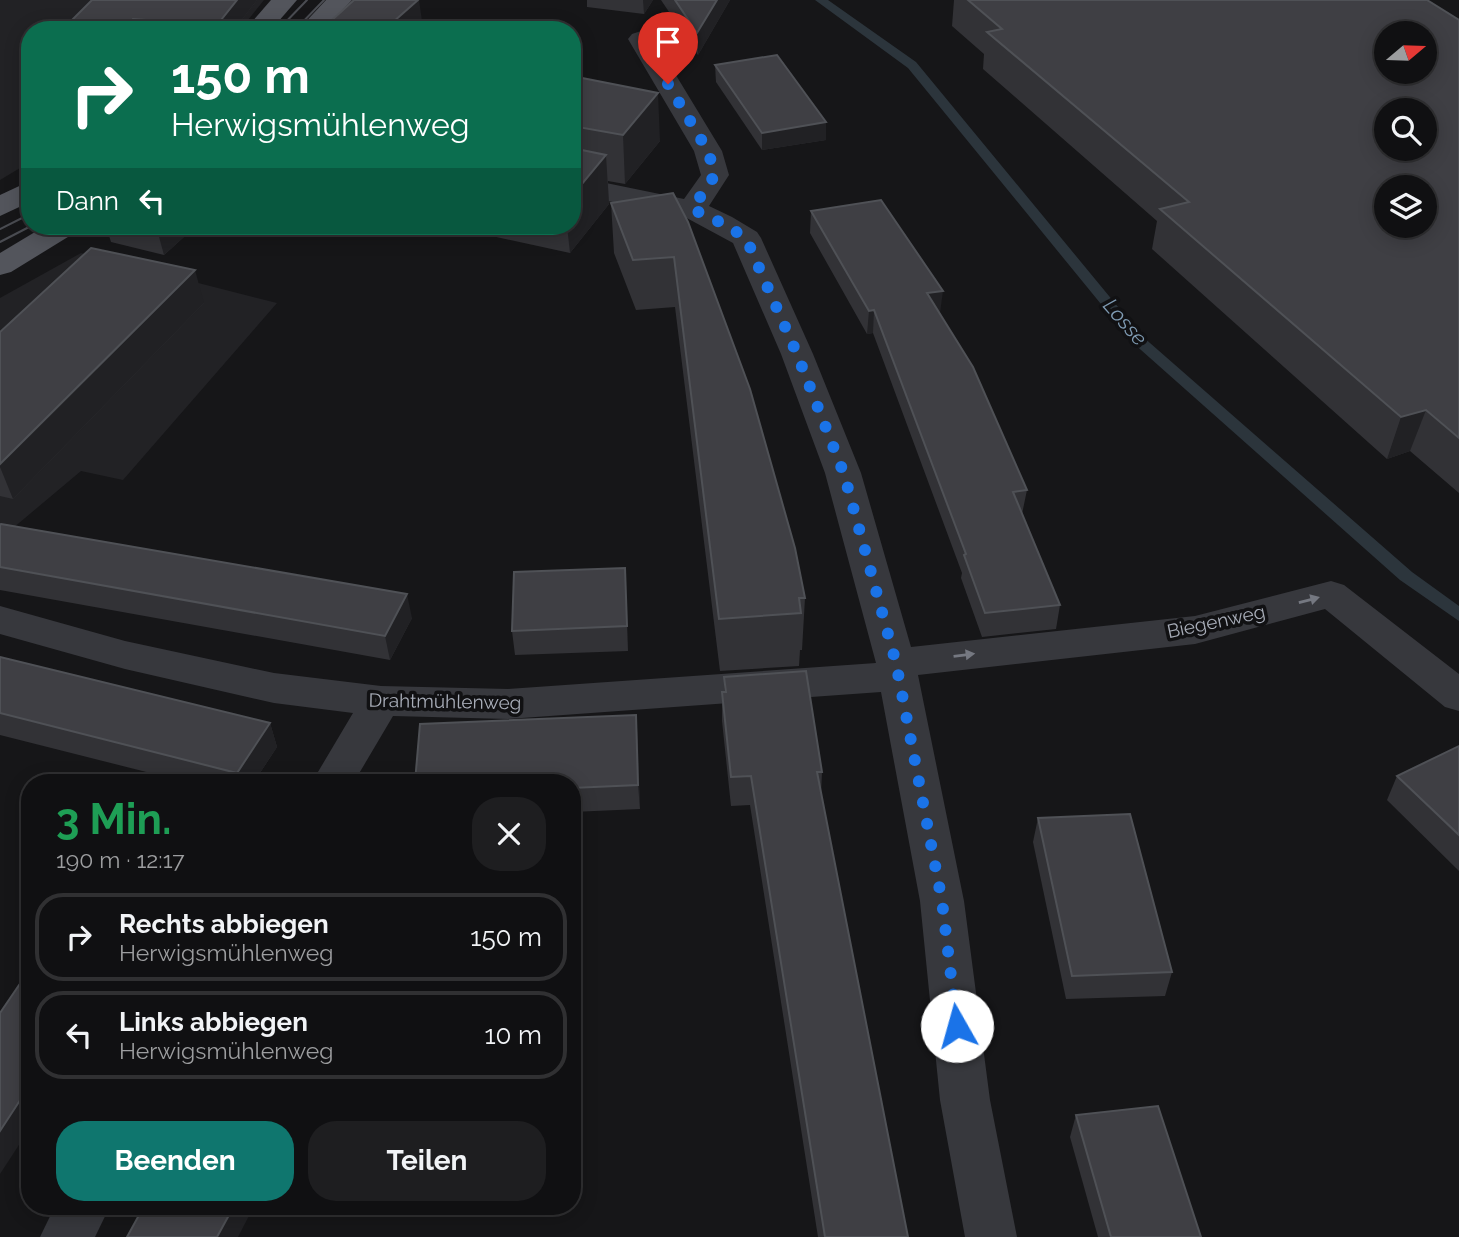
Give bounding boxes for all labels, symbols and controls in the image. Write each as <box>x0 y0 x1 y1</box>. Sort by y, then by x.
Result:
pin <box>638 12.0 698 84</box>
north arrow <box>1374 21 1437 84</box>
map controls <box>1374 21 1437 238</box>
icon: arrive <box>649 23 687 61</box>
text: 150 m <box>171 47 310 104</box>
icon: right <box>56 49 147 140</box>
button: search <box>1374 98 1437 161</box>
text: Herwigsmühlenweg <box>171 106 469 143</box>
button: layers <box>1374 175 1437 238</box>
icon: left <box>133 182 171 220</box>
text: Dann <box>56 186 119 216</box>
water label: Losse <box>1098 293 1153 350</box>
one-way arrow <box>1298 594 1320 605</box>
street label: Biegenweg <box>1165 600 1267 642</box>
one-way arrow <box>953 649 975 660</box>
street label: Drahtmühlenweg <box>368 689 522 713</box>
text: 3 Min. <box>56 795 171 844</box>
button: close <box>472 797 546 871</box>
text: 190 m · 12:17 <box>56 846 185 873</box>
text: Rechts abbiegen <box>119 909 329 939</box>
icon: right <box>60 918 98 956</box>
text: 150 m <box>470 922 542 952</box>
text: Herwigsmühlenweg <box>119 939 334 966</box>
position arrow <box>920 989 994 1063</box>
text: Links abbiegen <box>119 1007 308 1037</box>
icon: left <box>60 1016 98 1054</box>
text: 10 m <box>484 1020 542 1050</box>
text: Herwigsmühlenweg <box>119 1037 334 1064</box>
button: Beenden <box>56 1121 294 1201</box>
button: Teilen <box>308 1121 546 1201</box>

